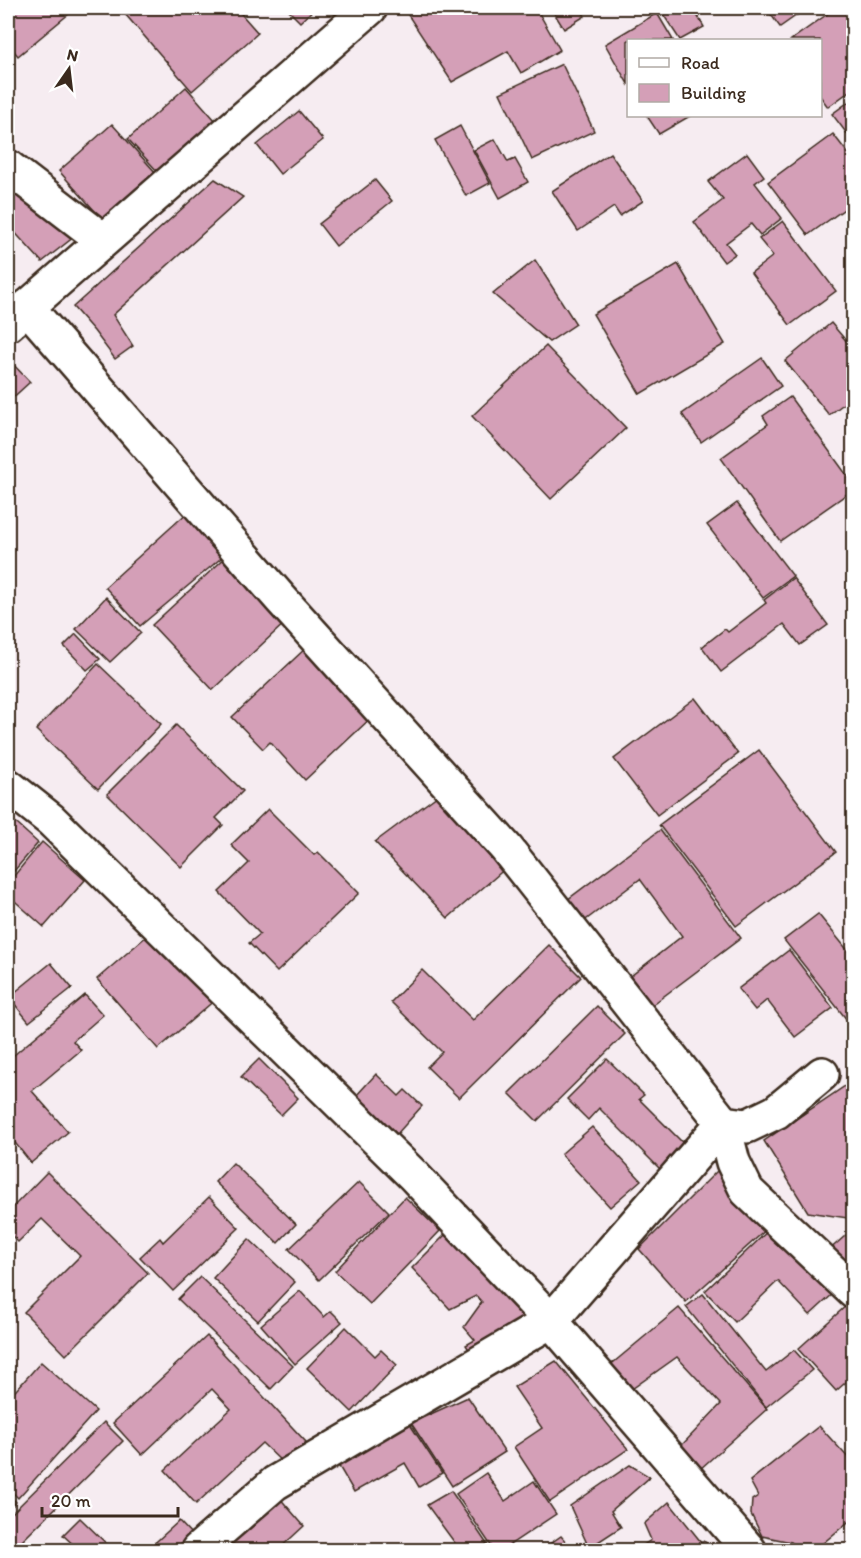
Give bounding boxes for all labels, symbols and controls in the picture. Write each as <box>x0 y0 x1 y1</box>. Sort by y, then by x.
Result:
north arrow <box>39 39 99 99</box>
legend <box>627 39 822 117</box>
text: N <box>65 44 80 65</box>
text: Road <box>681 52 720 74</box>
text: Building <box>681 82 747 104</box>
scale bar <box>42 1480 178 1518</box>
text: 20 m <box>51 1490 91 1512</box>

